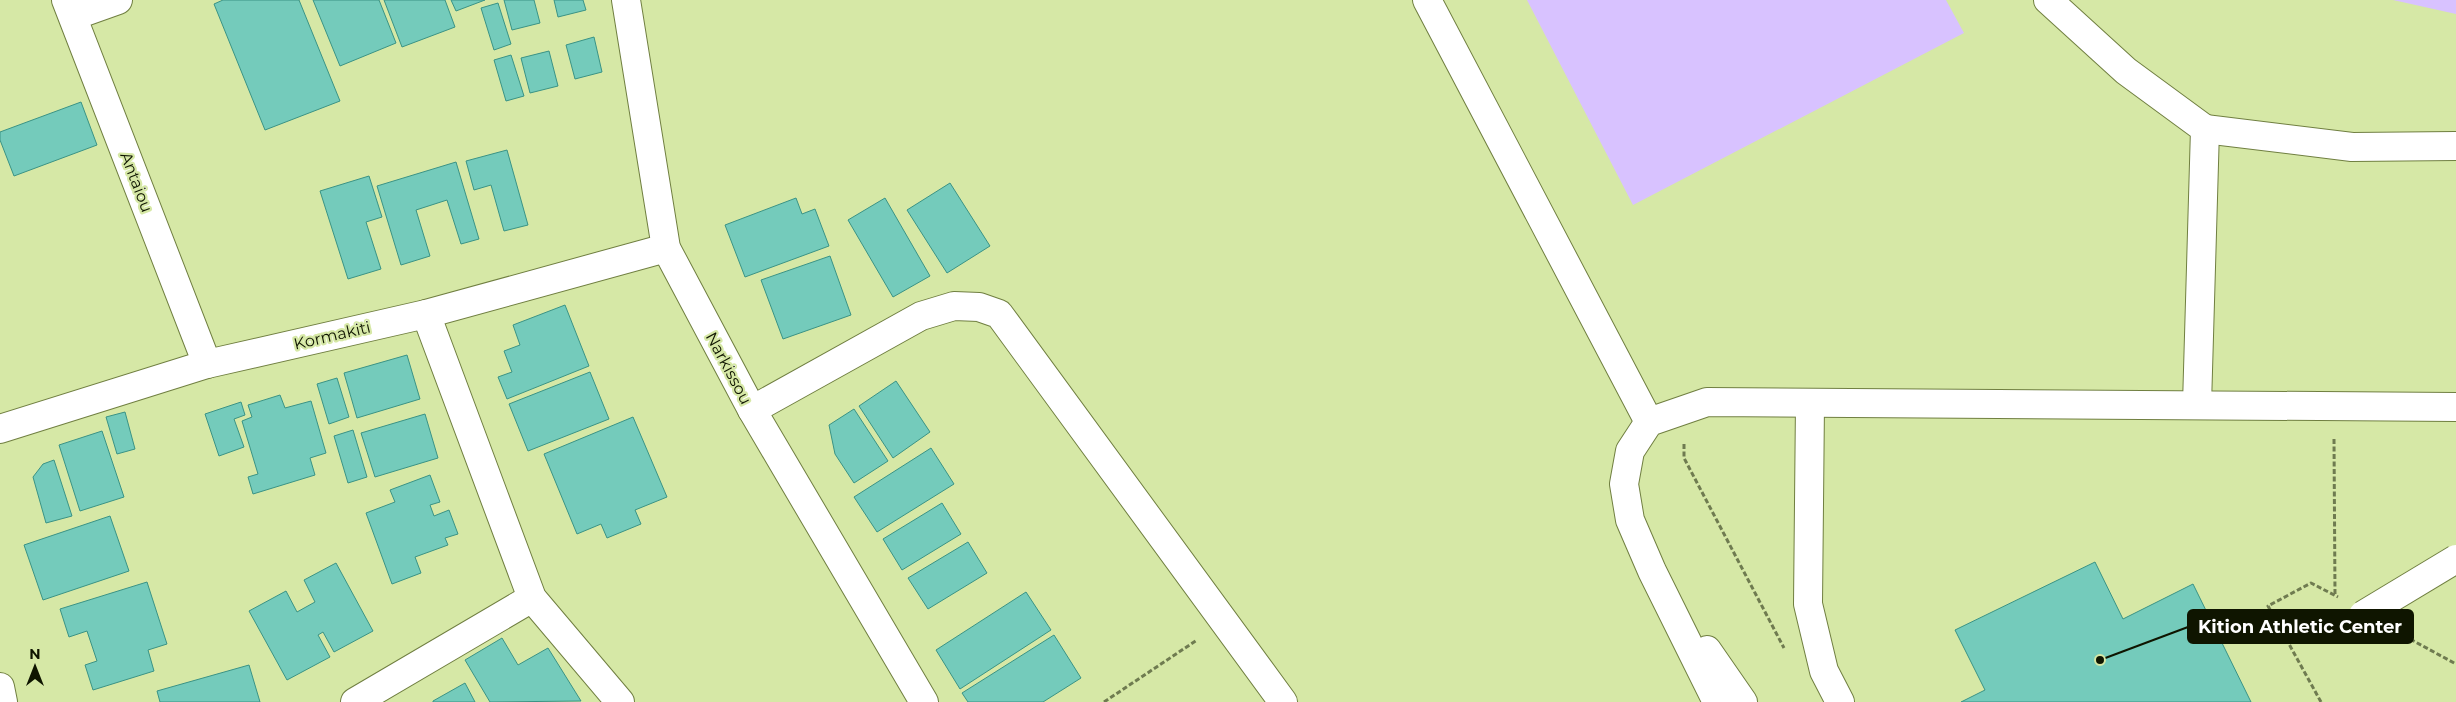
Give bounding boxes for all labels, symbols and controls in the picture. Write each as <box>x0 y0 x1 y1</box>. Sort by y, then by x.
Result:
street label: Antaiou <box>116 149 157 215</box>
street label: Kormakiti <box>292 317 372 354</box>
street label: Narkissou <box>702 329 755 408</box>
callout: Kition Athletic Center <box>2188 610 2413 643</box>
text: Kition Athletic Center <box>2198 616 2402 638</box>
north arrow <box>10 642 60 692</box>
text: N <box>29 645 41 663</box>

